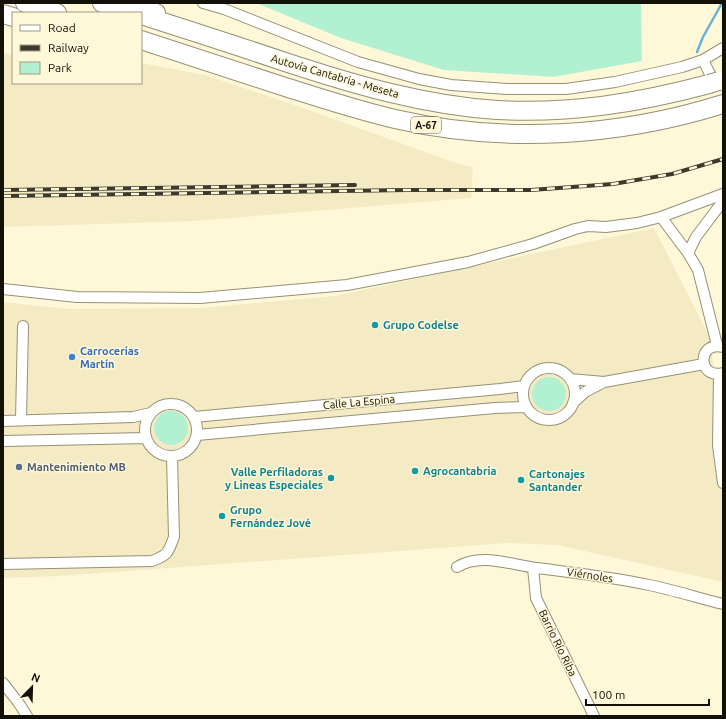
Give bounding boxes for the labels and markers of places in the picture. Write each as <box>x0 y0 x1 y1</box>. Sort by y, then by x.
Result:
place label: Grupo Codelse <box>383 319 459 331</box>
marker: Grupo Codelse <box>370 320 380 330</box>
place label: Carrocerías Martín <box>80 345 139 370</box>
marker: Carrocerías Martín <box>67 352 77 362</box>
place label: Mantenimiento MB <box>27 461 126 473</box>
marker: Mantenimiento MB <box>14 462 24 472</box>
place label: Agrocantabria <box>423 465 496 477</box>
place label: Valle Perfiladoras y Lineas Especiales <box>225 466 323 491</box>
marker: Agrocantabria <box>410 466 420 476</box>
place label: Cartonajes Santander <box>529 468 585 493</box>
marker: Valle Perfiladoras y Lineas Especiales <box>326 473 336 483</box>
marker: Cartonajes Santander <box>516 475 526 485</box>
place label: Grupo Fernández Jové <box>230 504 311 529</box>
marker: Grupo Fernández Jové <box>217 511 227 521</box>

